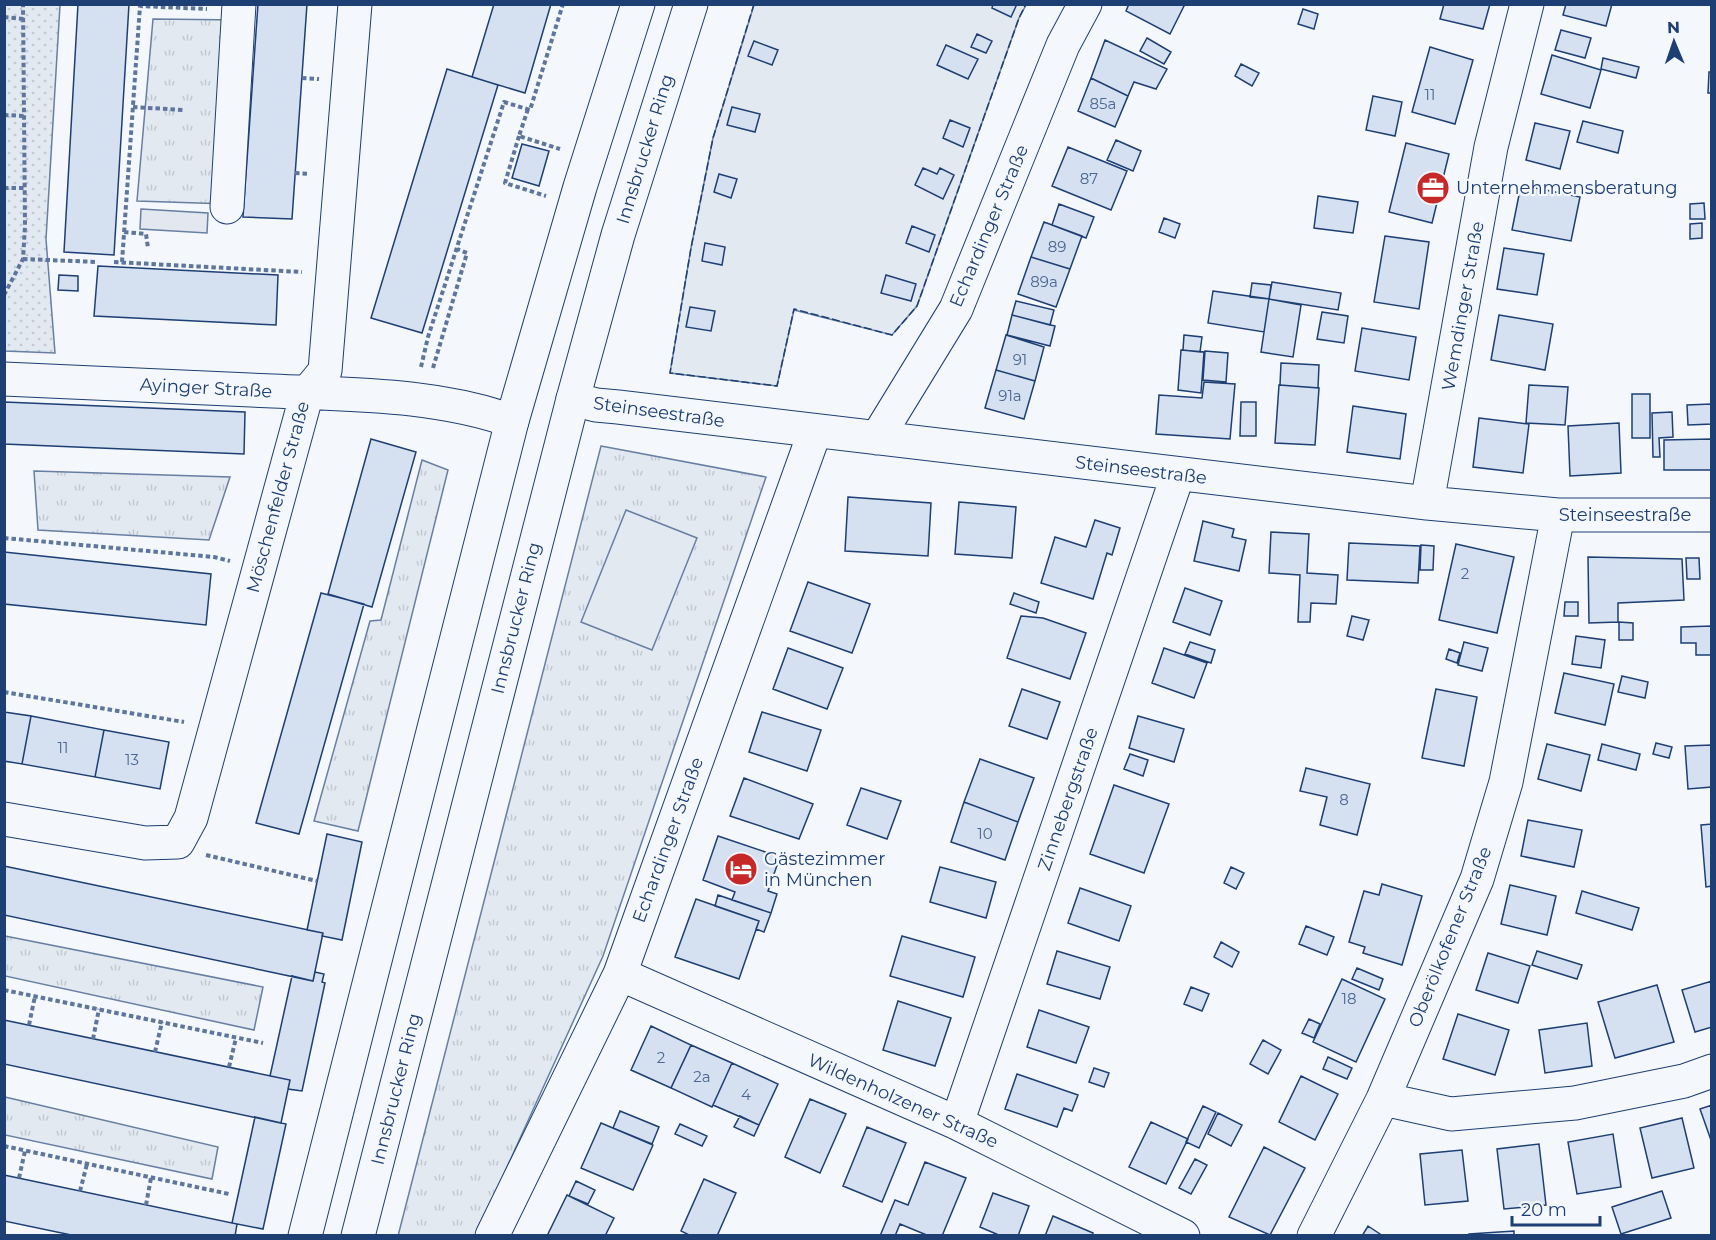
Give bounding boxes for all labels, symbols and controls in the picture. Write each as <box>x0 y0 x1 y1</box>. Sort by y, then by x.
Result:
north arrow <box>1644 12 1704 72</box>
text: N <box>1667 18 1680 37</box>
street label: Innsbrucker Ring <box>612 71 678 227</box>
house number: 11 <box>1425 85 1435 104</box>
house number: 85a <box>1090 94 1116 113</box>
street label: Echardinger Straße <box>945 141 1033 311</box>
house number: 87 <box>1080 169 1098 188</box>
office icon: Unternehmensberatung <box>1415 170 1451 206</box>
place label: Unternehmensberatung <box>1456 177 1678 199</box>
street label: Wemdinger Straße <box>1437 219 1489 392</box>
house number: 89 <box>1048 237 1066 256</box>
house number: 89a <box>1030 272 1058 291</box>
house number: 91 <box>1013 350 1027 369</box>
street label: Ayinger Straße <box>139 374 273 402</box>
house number: 91a <box>998 386 1022 405</box>
street label: Steinseestraße <box>592 392 726 432</box>
street label: Möschenfelder Straße <box>242 399 314 595</box>
street label: Steinseestraße <box>1074 451 1208 489</box>
street label: Steinseestraße <box>1559 504 1691 526</box>
street label: Innsbrucker Ring <box>487 540 545 696</box>
house number: 2 <box>1461 564 1469 583</box>
street label: Zinnebergstraße <box>1033 724 1103 874</box>
house number: 11 <box>58 738 68 757</box>
house number: 13 <box>125 750 139 769</box>
street label: Echardinger Straße <box>628 754 708 926</box>
house number: 8 <box>1339 790 1349 809</box>
house number: 10 <box>977 824 993 843</box>
street label: Oberölkofener Straße <box>1404 843 1496 1031</box>
place label: Gästezimmer in München <box>764 848 885 891</box>
hotel icon: Gästezimmer in München <box>723 851 759 887</box>
house number: 18 <box>1342 989 1357 1008</box>
street label: Innsbrucker Ring <box>367 1011 425 1167</box>
house number: 2 <box>657 1048 665 1067</box>
street label: Wildenholzener Straße <box>804 1049 1002 1153</box>
house number: 2a <box>693 1067 711 1086</box>
house number: 4 <box>741 1085 751 1104</box>
scale bar <box>1512 1189 1600 1227</box>
text: 20 m <box>1521 1199 1567 1221</box>

